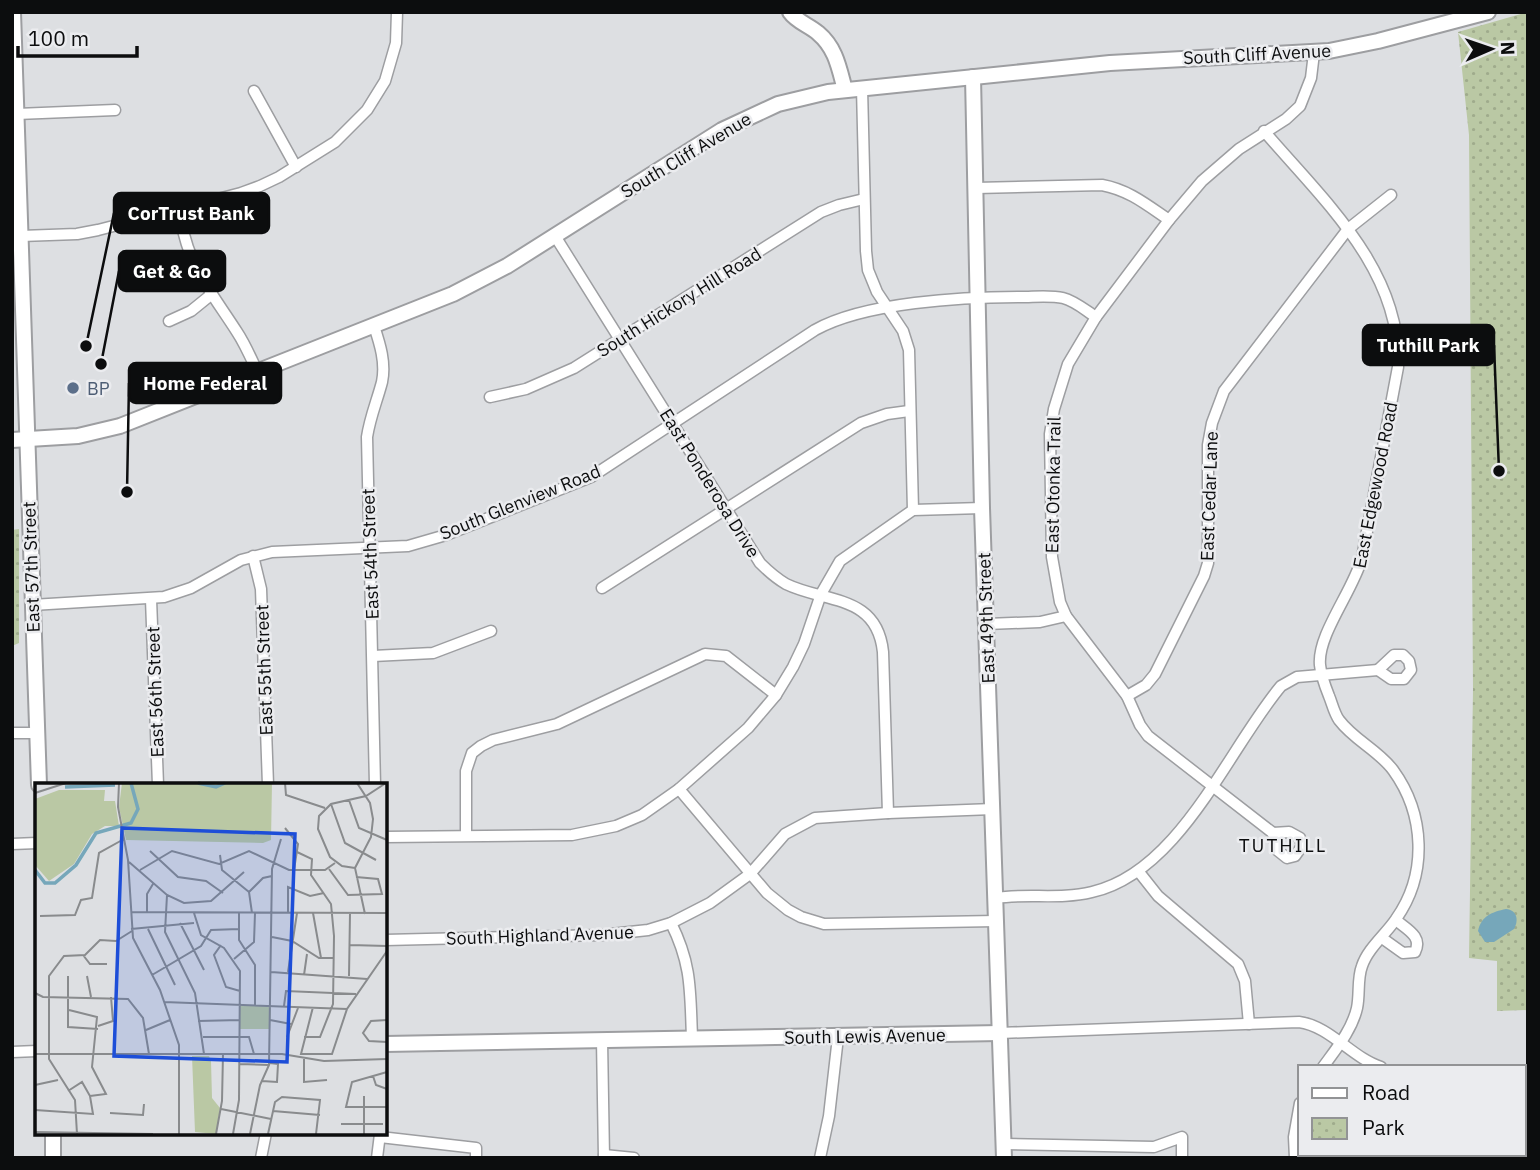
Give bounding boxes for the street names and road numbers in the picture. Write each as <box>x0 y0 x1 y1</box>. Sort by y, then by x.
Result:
street label: South Cliff Avenue <box>1182 39 1332 69</box>
street label: South Cliff Avenue <box>617 107 756 203</box>
street label: South Hickory Hill Road <box>592 242 766 362</box>
street label: East Edgewood Road <box>1348 400 1402 570</box>
street label: East Ponderosa Drive <box>655 404 765 562</box>
street label: East Otonka Trail <box>1040 416 1066 554</box>
street label: East Cedar Lane <box>1195 431 1223 561</box>
street label: South Glenview Road <box>436 459 604 545</box>
street label: East 54th Street <box>356 488 384 620</box>
street label: East 57th Street <box>17 501 45 633</box>
street label: East 49th Street <box>972 552 1000 684</box>
street label: East 55th Street <box>250 604 278 736</box>
street label: East 56th Street <box>141 626 169 758</box>
street label: South Highland Avenue <box>446 920 634 950</box>
street label: South Lewis Avenue <box>784 1023 946 1049</box>

